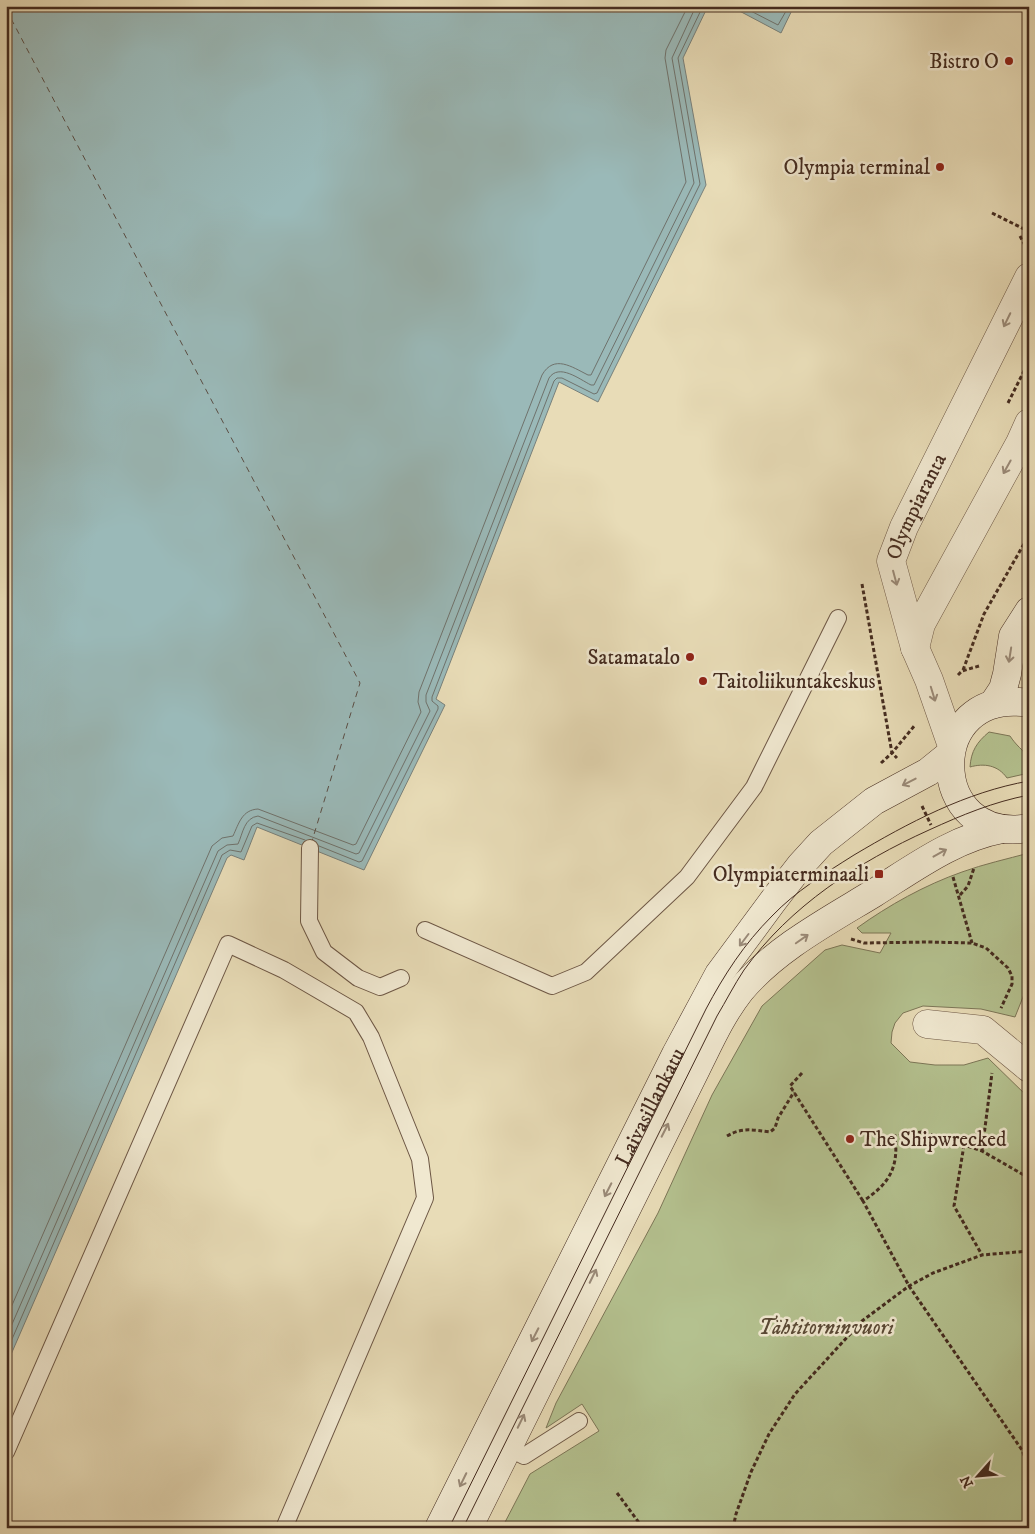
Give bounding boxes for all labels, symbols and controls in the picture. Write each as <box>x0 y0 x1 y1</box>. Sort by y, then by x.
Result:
place label: Bistro O <box>929 49 999 75</box>
marker: Bistro O <box>1003 55 1015 67</box>
place label: Olympia terminal <box>783 155 931 181</box>
marker: Olympia terminal <box>934 161 946 173</box>
one-way arrow <box>1002 313 1012 328</box>
street label: Olympiaranta <box>881 449 953 564</box>
one-way arrow <box>1002 459 1012 474</box>
one-way arrow <box>891 570 901 586</box>
place label: Satamatalo <box>588 645 680 671</box>
one-way arrow <box>1005 646 1015 662</box>
marker: Satamatalo <box>684 651 696 663</box>
place label: Taitoliikuntakeskus <box>713 669 876 695</box>
marker: Taitoliikuntakeskus <box>697 675 709 687</box>
one-way arrow <box>928 685 938 701</box>
one-way arrow <box>902 778 917 787</box>
one-way arrow <box>932 848 947 858</box>
place label: Olympiaterminaali <box>713 862 869 888</box>
marker: Olympiaterminaali <box>873 868 885 880</box>
one-way arrow <box>738 933 749 946</box>
one-way arrow <box>795 934 809 944</box>
street label: Laivasillankatu <box>610 1043 691 1171</box>
one-way arrow <box>661 1123 670 1138</box>
place label: The Shipwrecked <box>860 1127 1007 1153</box>
marker: The Shipwrecked <box>844 1133 856 1145</box>
one-way arrow <box>603 1182 612 1197</box>
one-way arrow <box>589 1269 598 1284</box>
park label: Tähtitorninvuori <box>758 1315 895 1341</box>
one-way arrow <box>530 1327 540 1342</box>
one-way arrow <box>516 1414 526 1429</box>
north arrow <box>952 1452 1002 1502</box>
text: N <box>956 1472 978 1491</box>
one-way arrow <box>458 1473 468 1488</box>

